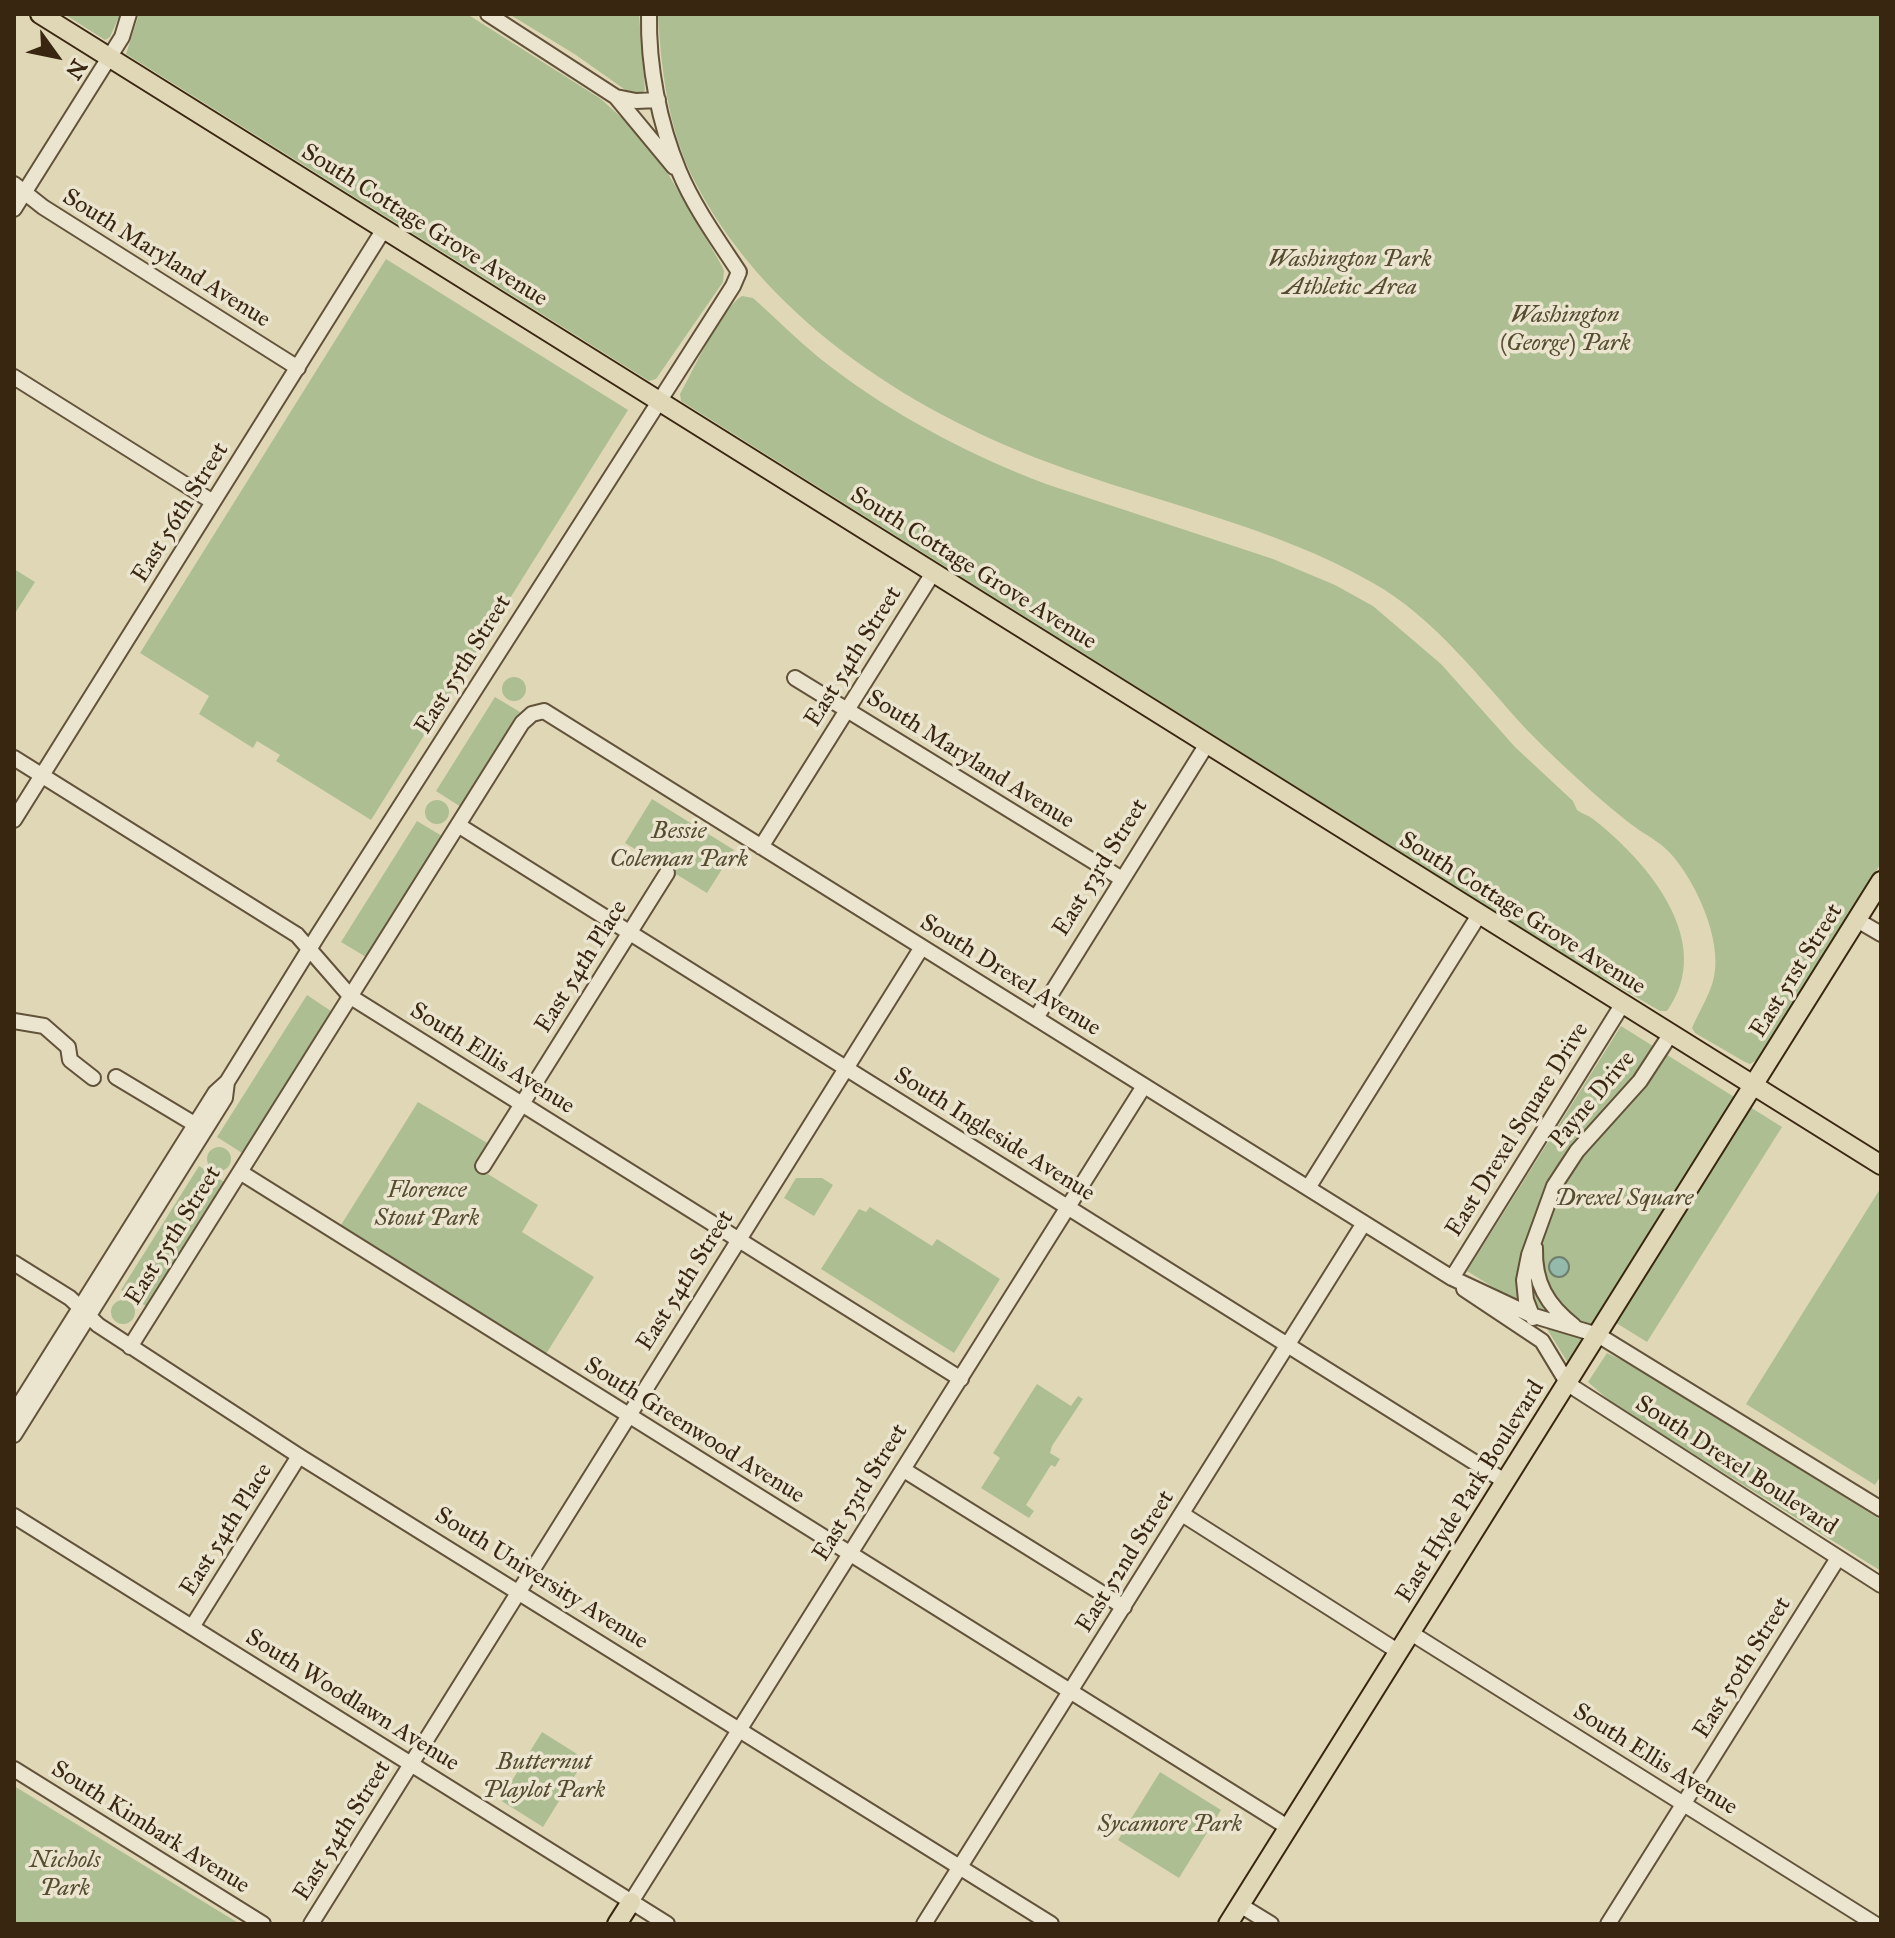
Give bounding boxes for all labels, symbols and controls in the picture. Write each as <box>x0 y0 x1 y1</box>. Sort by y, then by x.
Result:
north arrow <box>16 16 96 96</box>
text: N <box>60 54 93 85</box>
street label: South Cottage Grove Avenue <box>296 138 552 314</box>
street label: South Maryland Avenue <box>57 183 275 335</box>
park label: Washington Park Athletic Area <box>1268 246 1432 302</box>
park label: Washington (George) Park <box>1499 302 1631 358</box>
street label: East 56th Street <box>126 438 236 588</box>
street label: South Cottage Grove Avenue <box>845 481 1101 657</box>
street label: East 54th Street <box>799 581 909 733</box>
street label: East 55th Street <box>410 590 518 740</box>
street label: South Maryland Avenue <box>861 684 1079 836</box>
street label: East 53rd Street <box>1047 794 1155 942</box>
park label: Bessie Coleman Park <box>610 818 748 874</box>
street label: South Cottage Grove Avenue <box>1394 826 1650 1002</box>
street label: East 54th Place <box>530 895 634 1039</box>
street label: East 51st Street <box>1744 899 1850 1043</box>
street label: South Drexel Avenue <box>914 909 1106 1043</box>
street label: South Ellis Avenue <box>404 997 580 1121</box>
street label: East Drexel Square Drive <box>1440 1018 1596 1242</box>
street label: Payne Drive <box>1544 1046 1642 1154</box>
street label: South Ingleside Avenue <box>888 1062 1100 1208</box>
street label: East 55th Street <box>120 1161 228 1311</box>
park label: Florence Stout Park <box>375 1177 479 1233</box>
park label: Drexel Square <box>1555 1185 1693 1213</box>
street label: East 54th Street <box>631 1205 741 1357</box>
street label: South Greenwood Avenue <box>579 1351 809 1511</box>
street label: East Hyde Park Boulevard <box>1391 1376 1551 1608</box>
street label: South Drexel Boulevard <box>1629 1390 1843 1542</box>
street label: East 53rd Street <box>807 1419 915 1567</box>
street label: East 54th Place <box>175 1458 279 1602</box>
street label: East 52nd Street <box>1071 1485 1181 1639</box>
street label: South University Avenue <box>429 1502 653 1656</box>
street label: East 50th Street <box>1688 1592 1798 1744</box>
street label: South Woodlawn Avenue <box>240 1623 464 1779</box>
street label: South Ellis Avenue <box>1567 1698 1743 1822</box>
park label: Butternut Playlot Park <box>483 1749 605 1805</box>
street label: South Kimbark Avenue <box>45 1755 255 1901</box>
street label: East 54th Street <box>288 1755 398 1907</box>
park label: Sycamore Park <box>1098 1811 1242 1839</box>
park label: Nichols Park <box>30 1847 100 1903</box>

